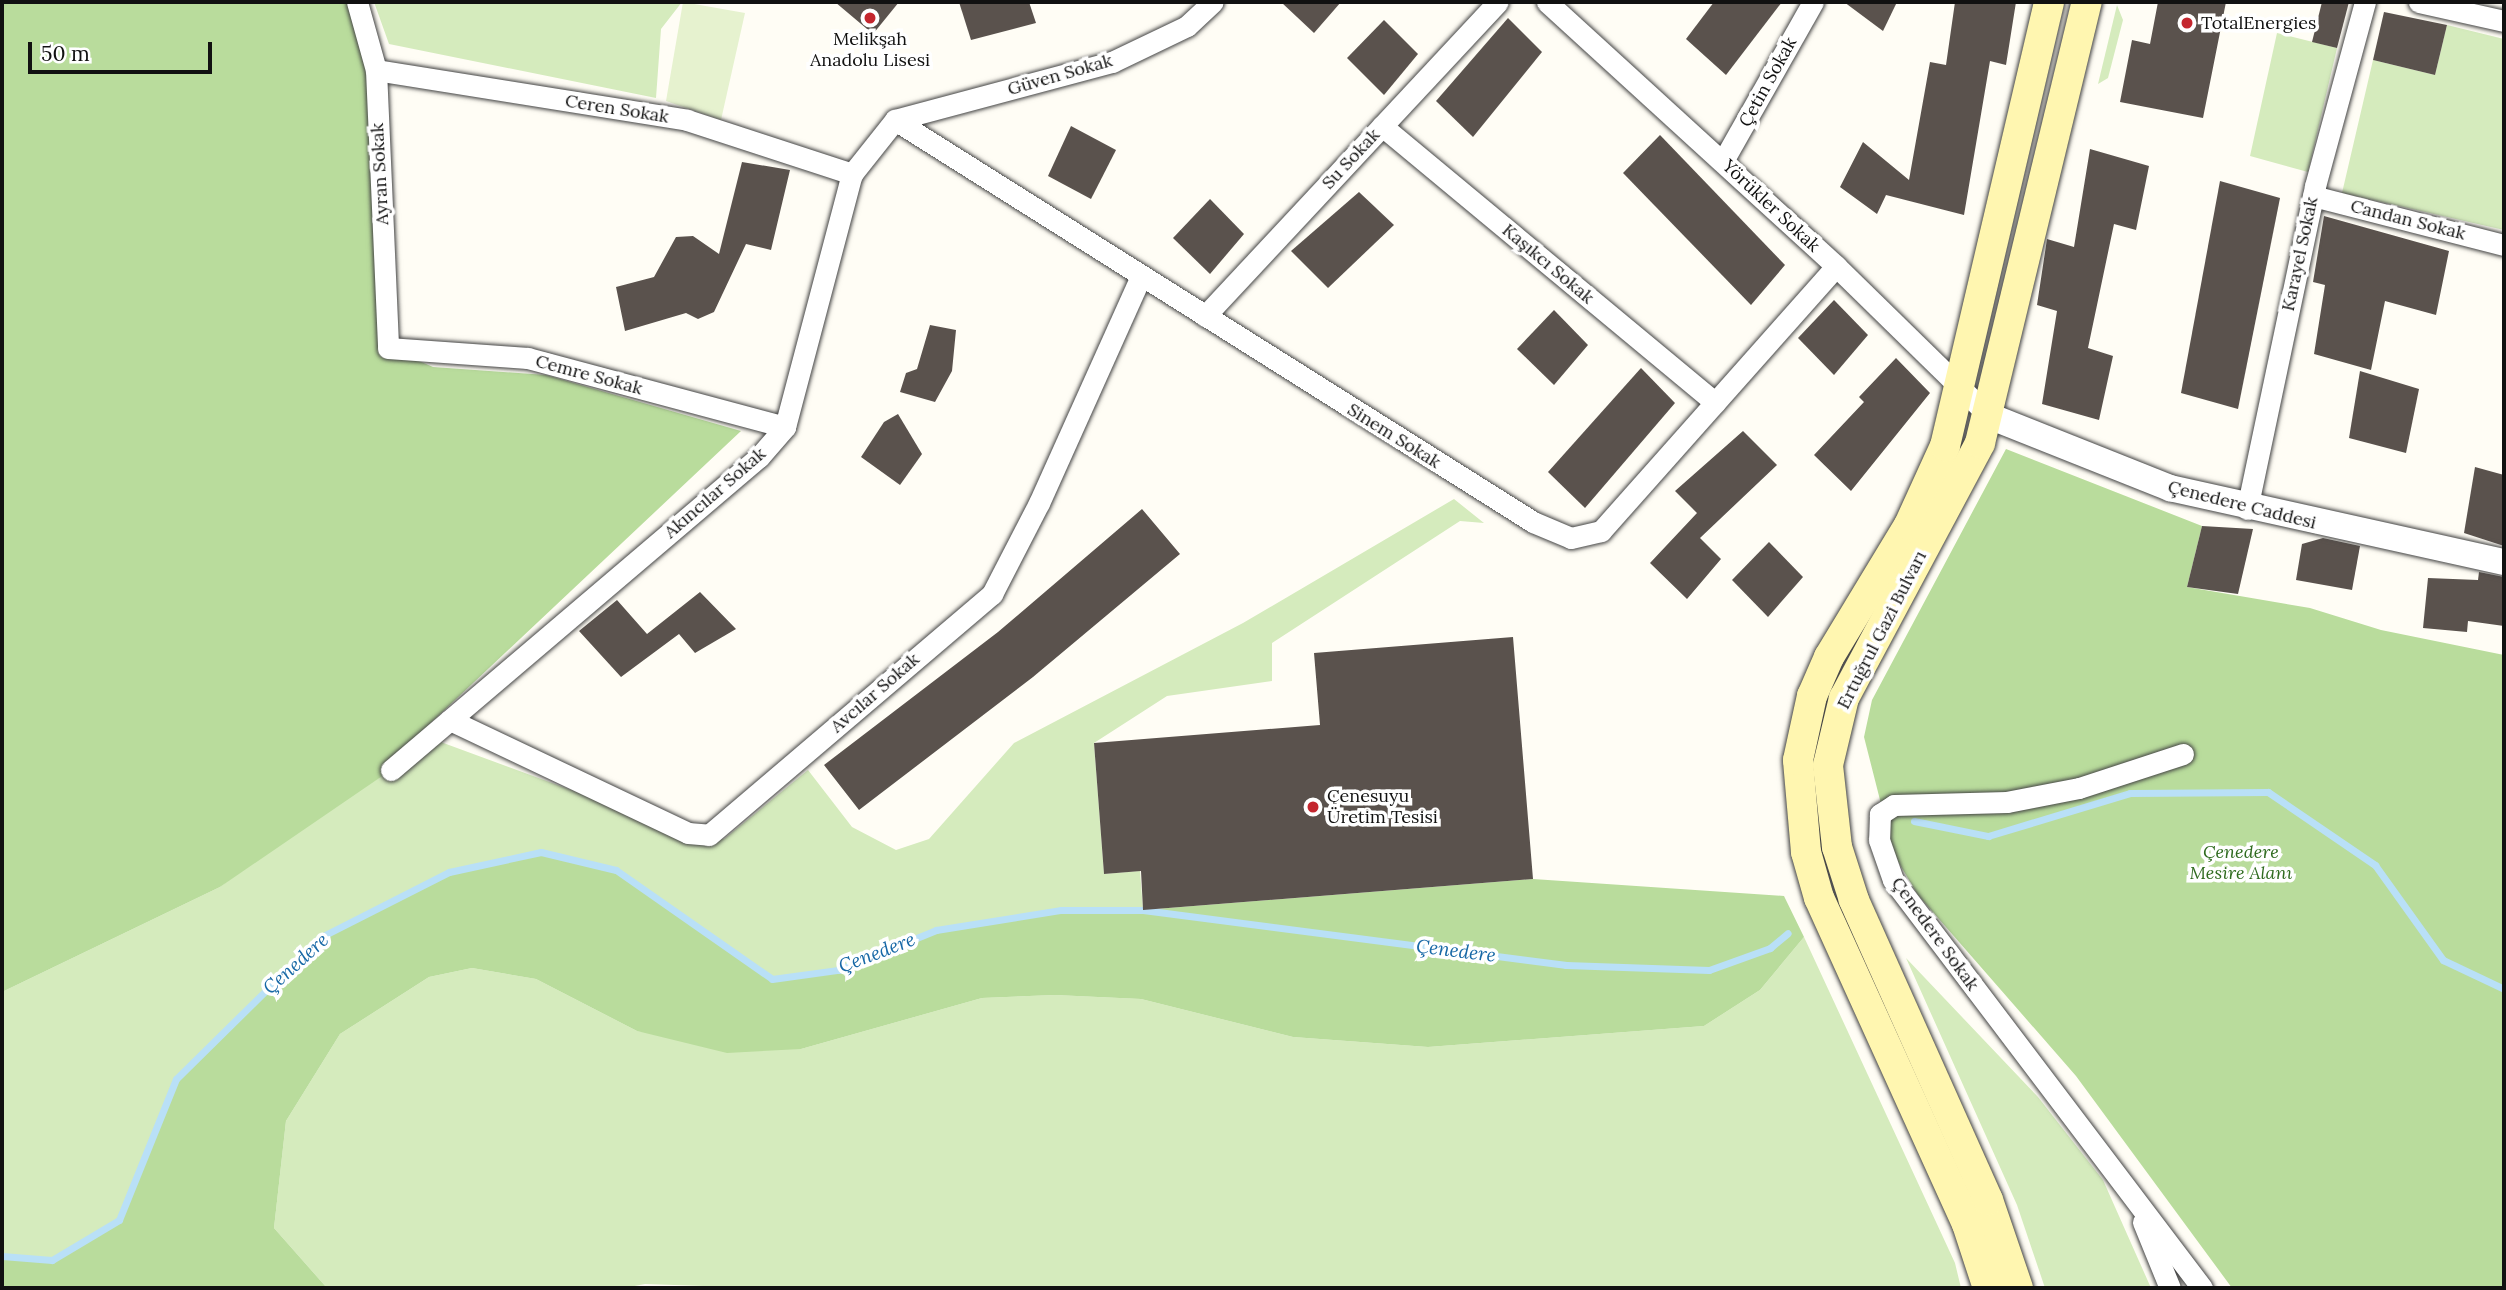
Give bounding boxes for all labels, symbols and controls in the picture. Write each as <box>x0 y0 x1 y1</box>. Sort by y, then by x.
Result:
marker: Melikşah Anadolu Lisesi <box>862 10 878 26</box>
place label: TotalEnergies <box>2201 12 2316 34</box>
marker: TotalEnergies <box>2179 15 2195 31</box>
scale bar <box>32 28 215 72</box>
place label: Melikşah Anadolu Lisesi <box>810 29 930 72</box>
street label: Çetin Sokak <box>1734 33 1802 131</box>
text: 50 m <box>41 40 90 67</box>
street label: Güven Sokak <box>1005 50 1115 100</box>
street label: Ceren Sokak <box>564 90 670 128</box>
street label: Ayran Sokak <box>367 122 393 226</box>
street label: Su Sokak <box>1318 124 1384 194</box>
street label: Yörükler Sokak <box>1718 155 1824 257</box>
street label: Karayel Sokak <box>2277 195 2323 313</box>
street label: Candan Sokak <box>2348 195 2468 245</box>
street label: Kaşıkcı Sokak <box>1498 219 1598 309</box>
street label: Cemre Sokak <box>533 350 645 400</box>
street label: Sinem Sokak <box>1343 399 1445 473</box>
street label: Akıncılar Sokak <box>660 443 770 543</box>
street label: Çenedere Caddesi <box>2166 476 2318 534</box>
street label: Ertuğrul Gazi Bulvarı <box>1833 547 1931 713</box>
street label: Avcılar Sokak <box>826 649 924 737</box>
place label: Çenesuyu Üretim Tesisi <box>1327 786 1438 828</box>
marker: Çenesuyu Üretim Tesisi <box>1305 799 1321 815</box>
park label: Çenedere Mesire Alanı <box>2190 842 2292 884</box>
street label: Çenedere Sokak <box>1887 873 1983 995</box>
water label: Çenedere <box>836 928 918 978</box>
water label: Çenedere <box>259 929 333 999</box>
water label: Çenedere <box>1415 935 1497 967</box>

